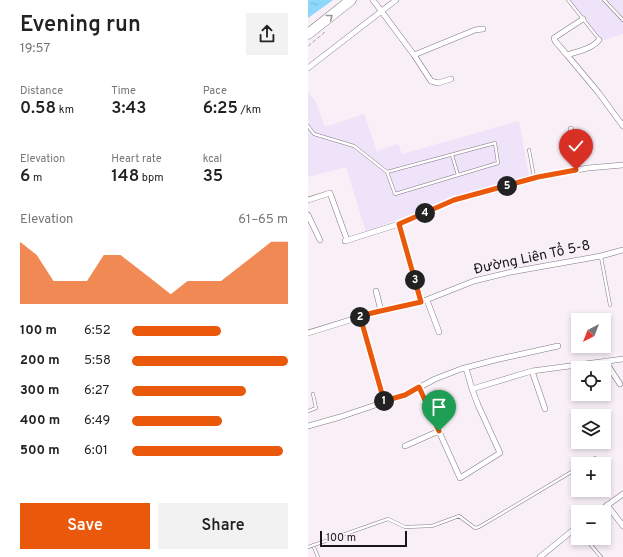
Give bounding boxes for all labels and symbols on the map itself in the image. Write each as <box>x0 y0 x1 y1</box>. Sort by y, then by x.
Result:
one-way arrow <box>325 15 332 22</box>
pin <box>559 129 593 170</box>
pin: 5 <box>497 176 517 196</box>
pin: 4 <box>415 203 435 223</box>
street label: Đường Liên Tổ 5-8 <box>472 236 592 279</box>
pin: 3 <box>405 270 425 290</box>
pin: 2 <box>350 307 370 327</box>
north arrow <box>571 313 611 353</box>
pin <box>422 390 456 431</box>
pin: 1 <box>374 391 394 411</box>
scale bar <box>320 529 407 548</box>

